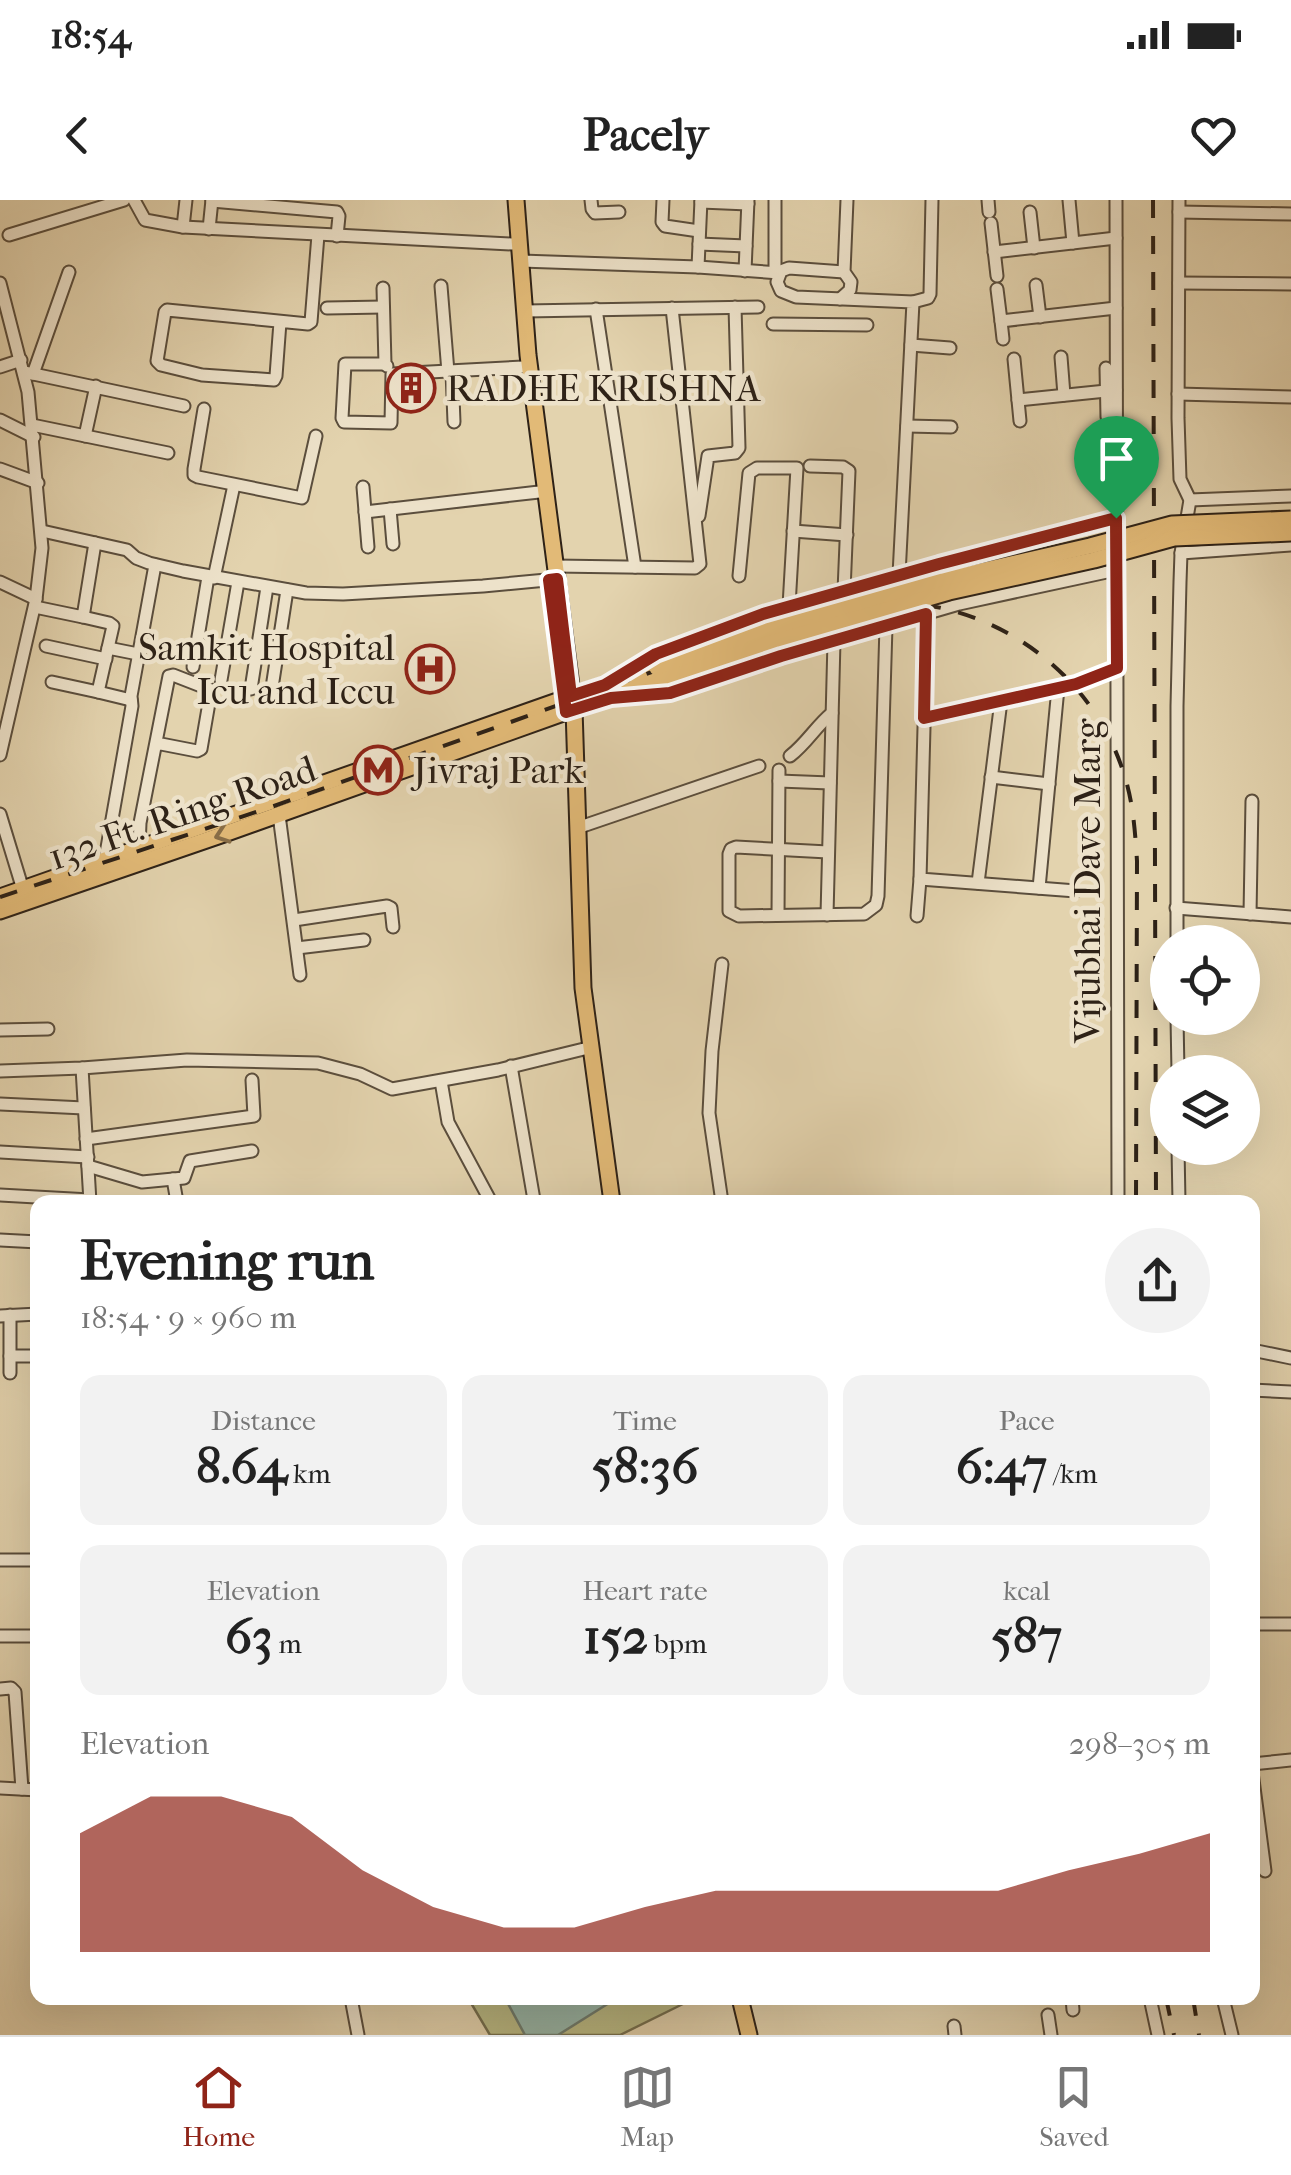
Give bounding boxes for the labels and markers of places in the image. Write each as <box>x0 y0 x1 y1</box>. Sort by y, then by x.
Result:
building icon: RADHE KRISHNA <box>385 362 437 414</box>
place label: RADHE KRISHNA <box>446 366 761 411</box>
pin <box>1074 416 1159 519</box>
place label: Samkit Hospital Icu and Iccu <box>138 625 395 714</box>
hospital icon: Samkit Hospital Icu and Iccu <box>404 643 456 695</box>
metro station icon: Jivraj Park <box>352 744 404 796</box>
place label: Jivraj Park <box>410 748 584 793</box>

